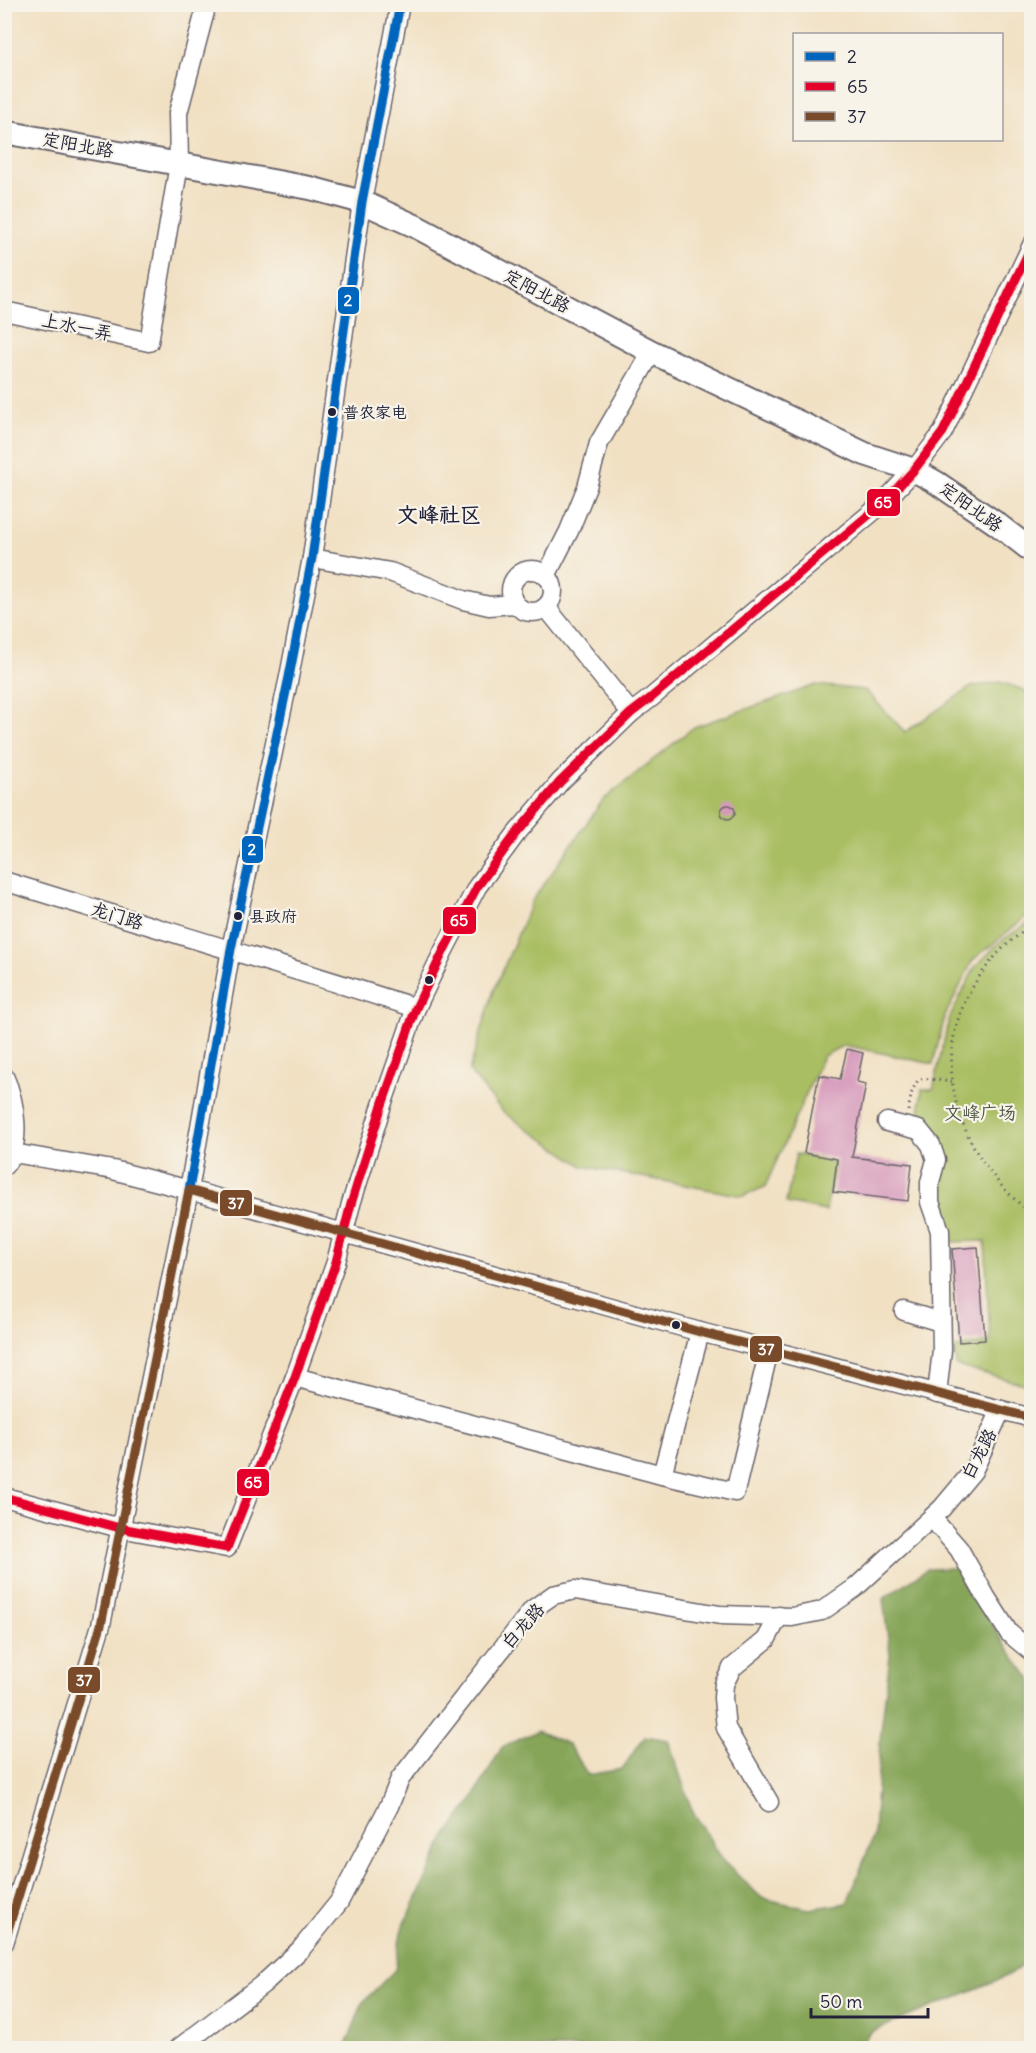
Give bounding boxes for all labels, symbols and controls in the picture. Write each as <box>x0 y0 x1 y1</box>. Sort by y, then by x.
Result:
legend <box>793 33 1003 141</box>
text: 2 <box>847 45 857 68</box>
text: 65 <box>847 75 868 98</box>
text: 37 <box>847 105 866 128</box>
street label: 定阳北路 <box>41 127 116 162</box>
street label: 定阳北路 <box>500 264 574 318</box>
line badge: 2 <box>337 286 360 315</box>
text: 2 <box>344 290 353 310</box>
street label: 上水一弄 <box>39 308 115 345</box>
place label: 普农家电 <box>343 402 407 422</box>
marker: 普农家电 <box>326 406 338 418</box>
street label: 定阳北路 <box>935 477 1007 537</box>
line badge: 65 <box>866 488 901 517</box>
text: 65 <box>874 492 892 512</box>
district label: 文峰社区 <box>397 501 481 528</box>
line badge: 2 <box>241 835 264 864</box>
text: 2 <box>248 839 257 859</box>
street label: 龙门路 <box>88 897 146 934</box>
place label: 县政府 <box>249 906 297 926</box>
line badge: 65 <box>442 906 477 935</box>
marker: 县政府 <box>232 910 244 922</box>
text: 65 <box>450 910 468 930</box>
unlabelled marker <box>423 974 435 986</box>
park label: 文峰广场 <box>944 1101 1016 1124</box>
line badge: 37 <box>219 1189 253 1217</box>
text: 37 <box>228 1193 245 1213</box>
unlabelled marker <box>670 1319 682 1331</box>
line badge: 37 <box>749 1335 783 1363</box>
text: 37 <box>758 1339 775 1359</box>
street label: 白龙路 <box>956 1425 1001 1483</box>
line badge: 65 <box>236 1468 270 1497</box>
text: 65 <box>244 1472 262 1492</box>
street label: 白龙路 <box>496 1598 549 1653</box>
line badge: 37 <box>67 1666 101 1694</box>
text: 37 <box>76 1670 93 1690</box>
scale bar <box>811 1981 928 2019</box>
text: 50 m <box>820 1990 862 2013</box>

